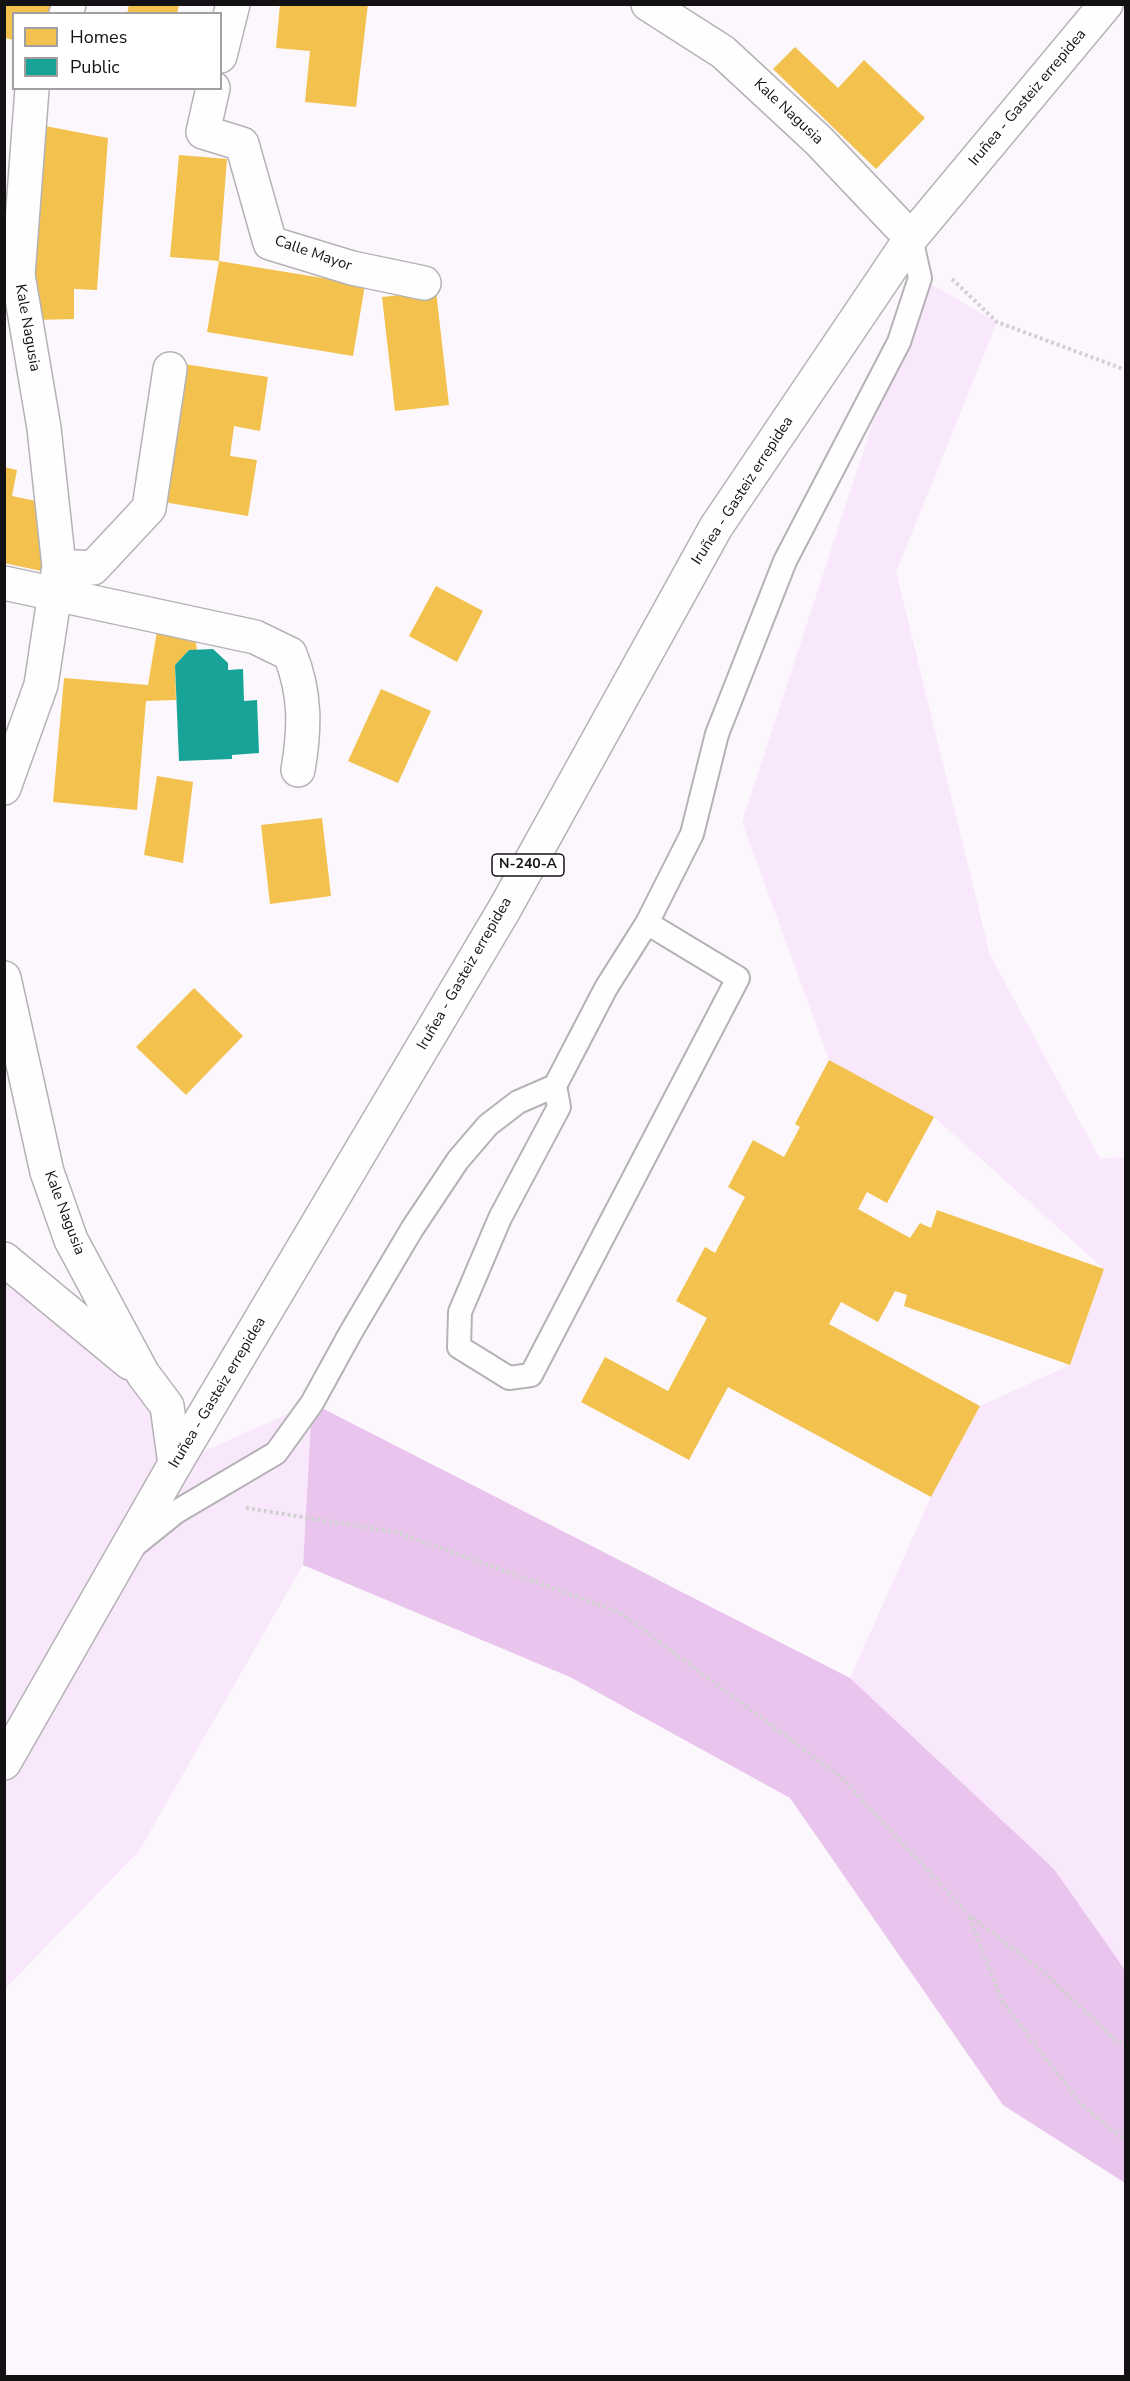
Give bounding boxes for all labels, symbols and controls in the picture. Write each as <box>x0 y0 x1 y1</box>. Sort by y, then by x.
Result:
legend <box>12 12 222 90</box>
text: Homes <box>70 25 127 49</box>
street label: Iruñea - Gasteiz errepidea <box>965 26 1091 170</box>
text: Public <box>70 55 120 79</box>
street label: Kale Nagusia <box>750 75 826 149</box>
street label: Calle Mayor <box>272 232 354 276</box>
street label: Kale Nagusia <box>10 283 44 373</box>
street label: Iruñea - Gasteiz errepidea <box>688 414 798 568</box>
road number: N-240-A <box>492 854 564 876</box>
street label: Iruñea - Gasteiz errepidea <box>414 895 516 1053</box>
street label: Kale Nagusia <box>40 1168 88 1258</box>
street label: Iruñea - Gasteiz errepidea <box>166 1314 270 1472</box>

